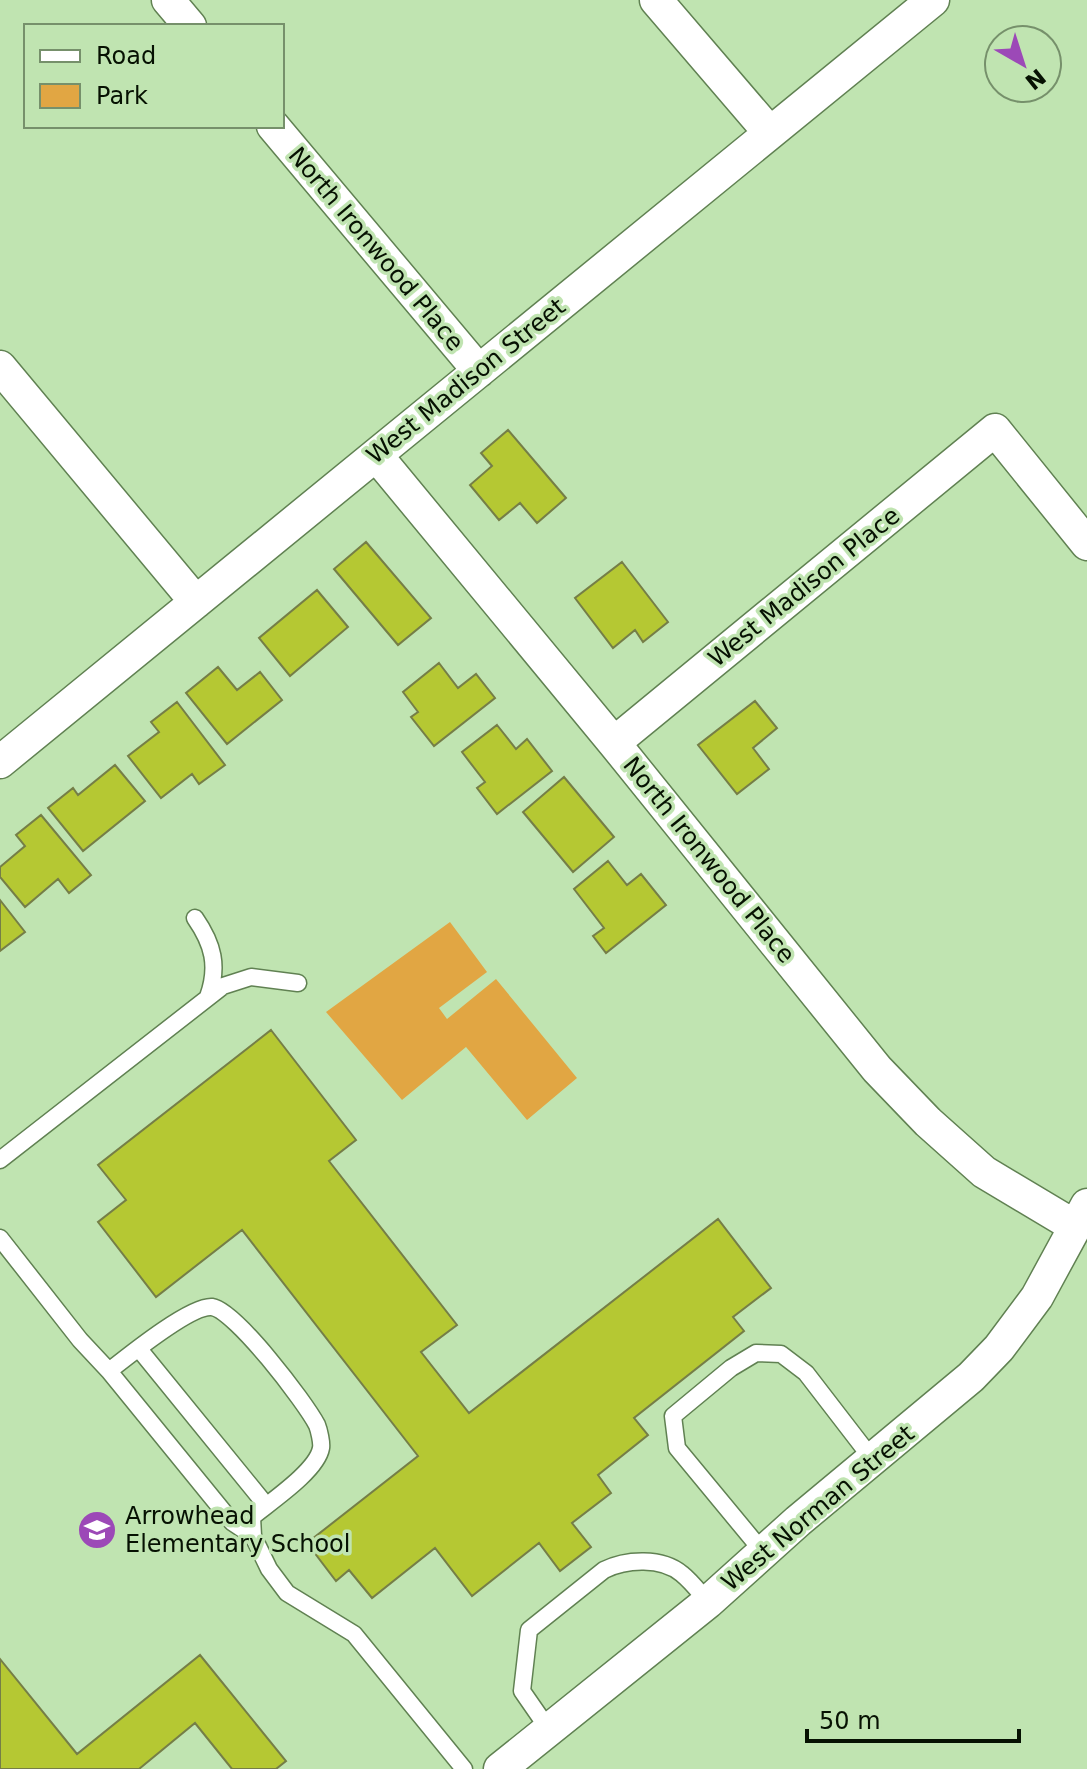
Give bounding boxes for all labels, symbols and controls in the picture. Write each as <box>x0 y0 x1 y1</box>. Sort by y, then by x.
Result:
legend <box>24 24 284 128</box>
north arrow <box>983 24 1063 104</box>
text: Road <box>96 42 156 70</box>
text: N <box>1020 64 1050 95</box>
text: Park <box>96 82 148 110</box>
street label: North Ironwood Place <box>283 142 469 356</box>
street label: West Madison Street <box>361 292 571 470</box>
street label: West Madison Place <box>703 501 905 673</box>
street label: North Ironwood Place <box>617 751 801 969</box>
street label: West Norman Street <box>716 1419 920 1597</box>
place label: Arrowhead Elementary School <box>125 1502 350 1558</box>
school or university icon: Arrowhead Elementary School <box>76 1509 118 1551</box>
scale bar <box>807 1693 1019 1743</box>
text: 50 m <box>819 1707 881 1735</box>

